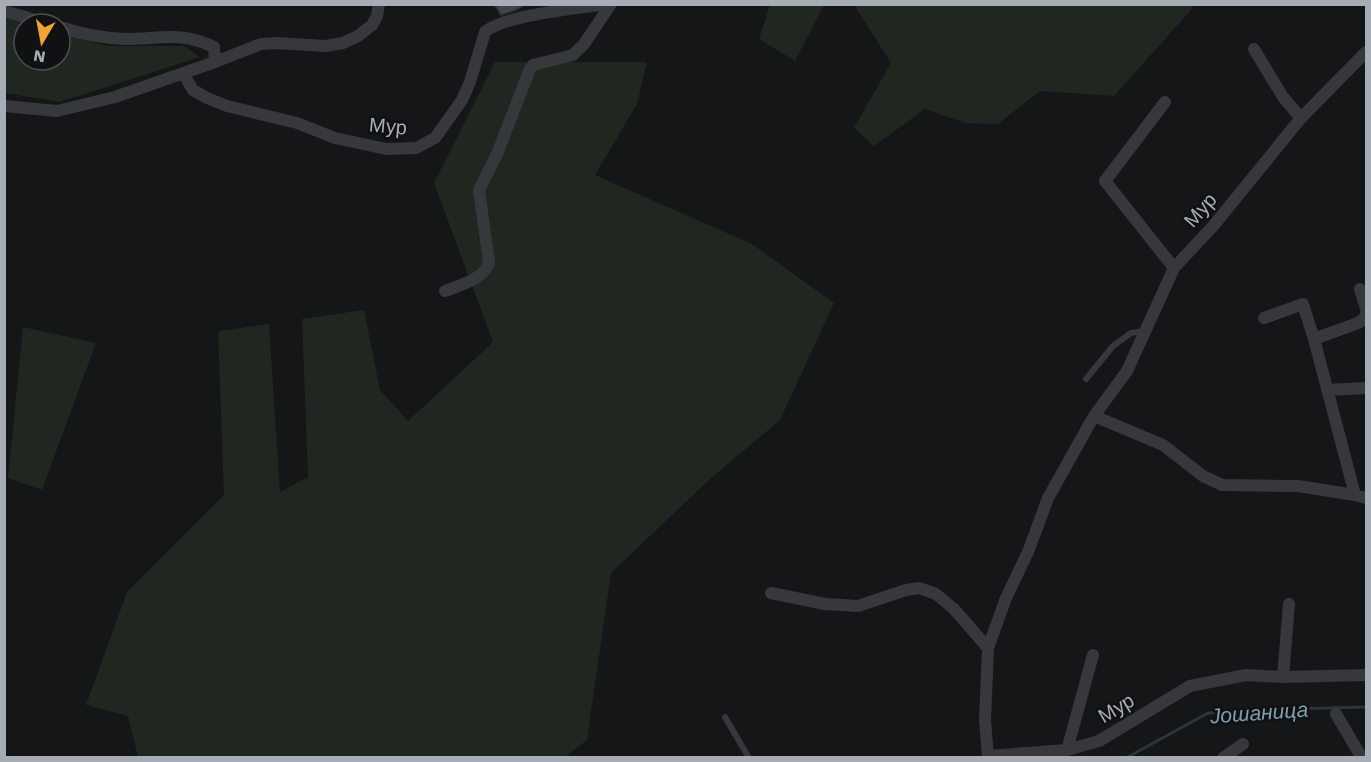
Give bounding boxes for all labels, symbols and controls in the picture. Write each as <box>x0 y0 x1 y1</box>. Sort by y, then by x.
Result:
north arrow <box>12 12 72 72</box>
text: N <box>32 46 47 67</box>
street label: Мур <box>368 112 408 140</box>
street label: Мур <box>1179 188 1221 232</box>
street label: Мур <box>1094 688 1138 728</box>
water label: Јошаница <box>1208 697 1309 728</box>

